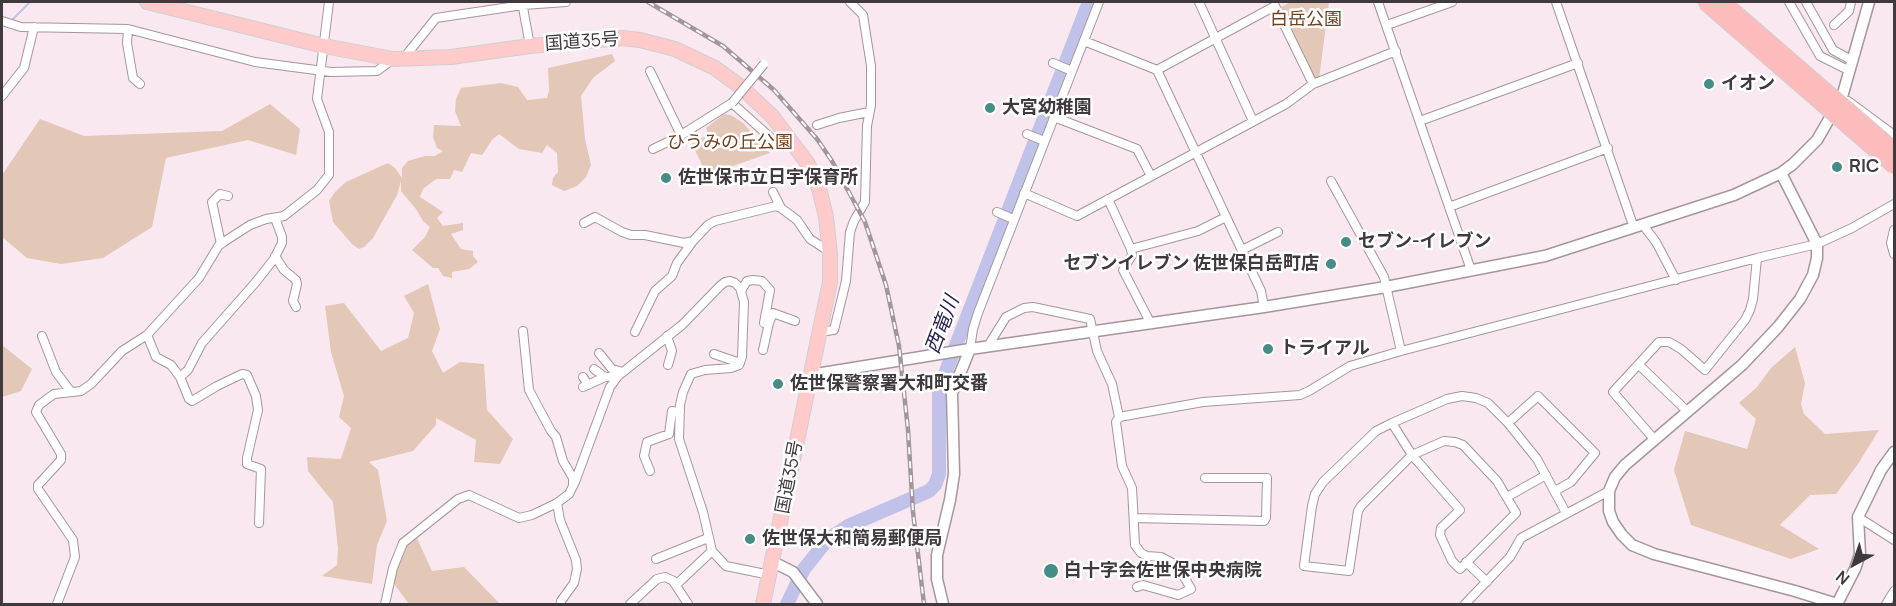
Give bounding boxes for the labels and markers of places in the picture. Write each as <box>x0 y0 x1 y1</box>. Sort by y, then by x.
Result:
place label: イオン <box>1721 73 1775 95</box>
marker: イオン <box>1702 77 1716 91</box>
place label: 大宮幼稚園 <box>1002 97 1092 119</box>
marker: 大宮幼稚園 <box>983 101 997 115</box>
place label: RIC <box>1849 156 1879 178</box>
marker: RIC <box>1830 160 1844 174</box>
place label: 佐世保市立日宇保育所 <box>678 167 858 189</box>
marker: 佐世保市立日宇保育所 <box>659 171 673 185</box>
place label: セブン-イレブン <box>1358 231 1492 253</box>
marker: セブン-イレブン <box>1339 235 1353 249</box>
place label: セブンイレブン 佐世保白岳町店 <box>1063 253 1319 275</box>
marker: セブンイレブン 佐世保白岳町店 <box>1324 257 1338 271</box>
place label: トライアル <box>1280 338 1370 360</box>
marker: トライアル <box>1261 342 1275 356</box>
place label: 佐世保警察署大和町交番 <box>790 373 988 395</box>
marker: 佐世保警察署大和町交番 <box>771 377 785 391</box>
place label: 佐世保大和簡易郵便局 <box>762 528 942 550</box>
marker: 佐世保大和簡易郵便局 <box>743 532 757 546</box>
place label: 白十字会佐世保中央病院 <box>1064 560 1262 582</box>
marker: 白十字会佐世保中央病院 <box>1042 562 1060 580</box>

